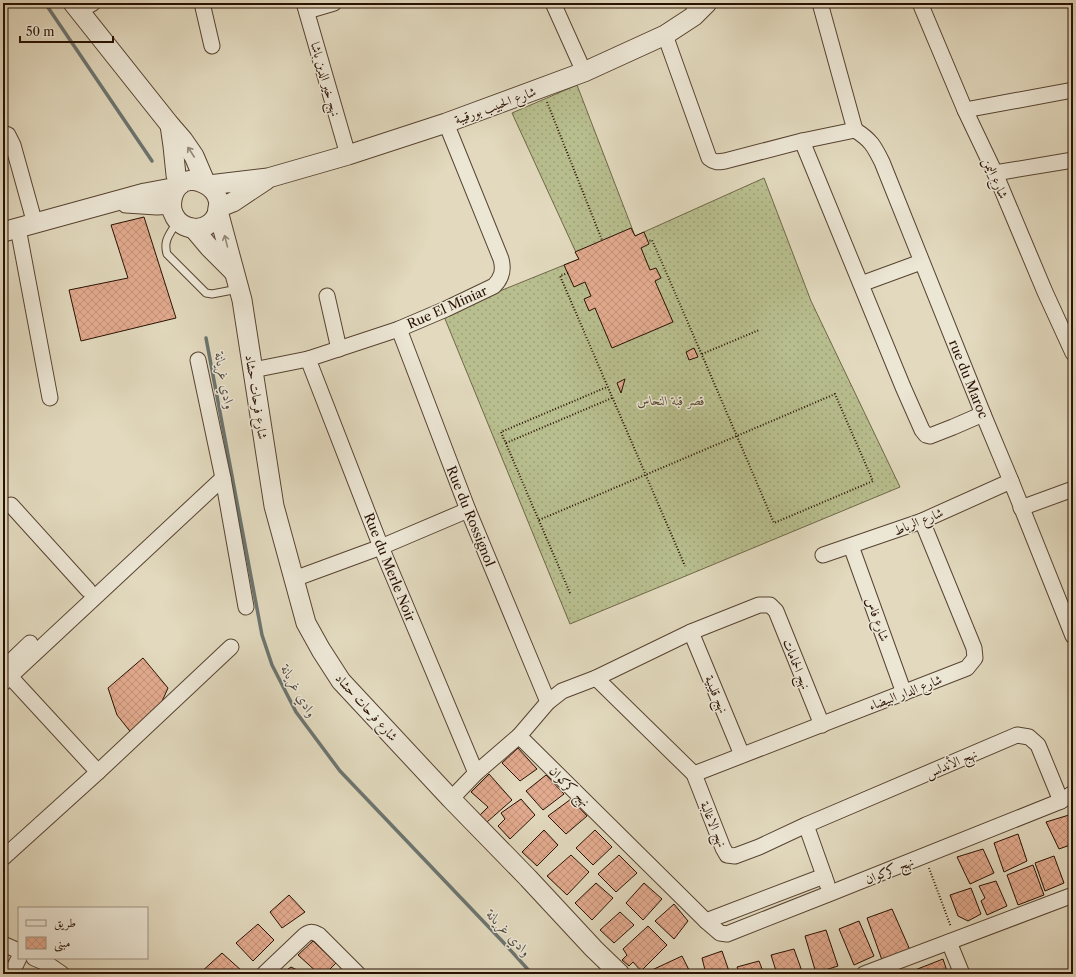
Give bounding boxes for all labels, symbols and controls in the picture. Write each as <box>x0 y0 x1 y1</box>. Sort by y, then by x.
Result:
scale bar <box>20 18 113 44</box>
text: 50 m <box>26 24 55 39</box>
street label: نهج خير الدين باشا <box>304 40 344 119</box>
street label: شارع الحبيب بورقيبة <box>452 83 539 131</box>
one-way arrow <box>187 147 195 158</box>
street label: شارع اليمن <box>976 155 1012 203</box>
one-way arrow <box>222 235 230 248</box>
street label: Rue El Miniar <box>404 282 490 332</box>
street label: rue du Maroc <box>946 337 992 421</box>
water label: وادي غريانة <box>207 349 239 412</box>
street label: شارع فرحات حشاد <box>238 354 272 441</box>
park label: قصر قبة النحاس <box>637 392 705 409</box>
street label: Rue du Rossignol <box>444 463 499 569</box>
street label: شارع الرباط <box>891 504 947 542</box>
street label: Rue du Merle Noir <box>361 510 419 624</box>
street label: شارع فاس <box>859 595 893 645</box>
street label: نهج الحمامات <box>776 636 814 693</box>
water label: وادي غريانة <box>273 660 321 722</box>
street label: شارع فرحات حشاد <box>330 670 402 747</box>
street label: شارع الدار البيضاء <box>866 671 945 717</box>
street label: نهج قليبية <box>698 673 732 717</box>
street label: نهج الأندلس <box>923 745 981 785</box>
street label: نهج كركوان <box>543 762 594 813</box>
street label: نهج الاغالبة <box>694 799 731 851</box>
street label: نهج كركوان <box>862 853 917 891</box>
water label: وادي غريانة <box>479 904 535 962</box>
legend <box>18 907 148 959</box>
text: طريق <box>54 915 76 931</box>
text: مبنى <box>54 935 70 952</box>

